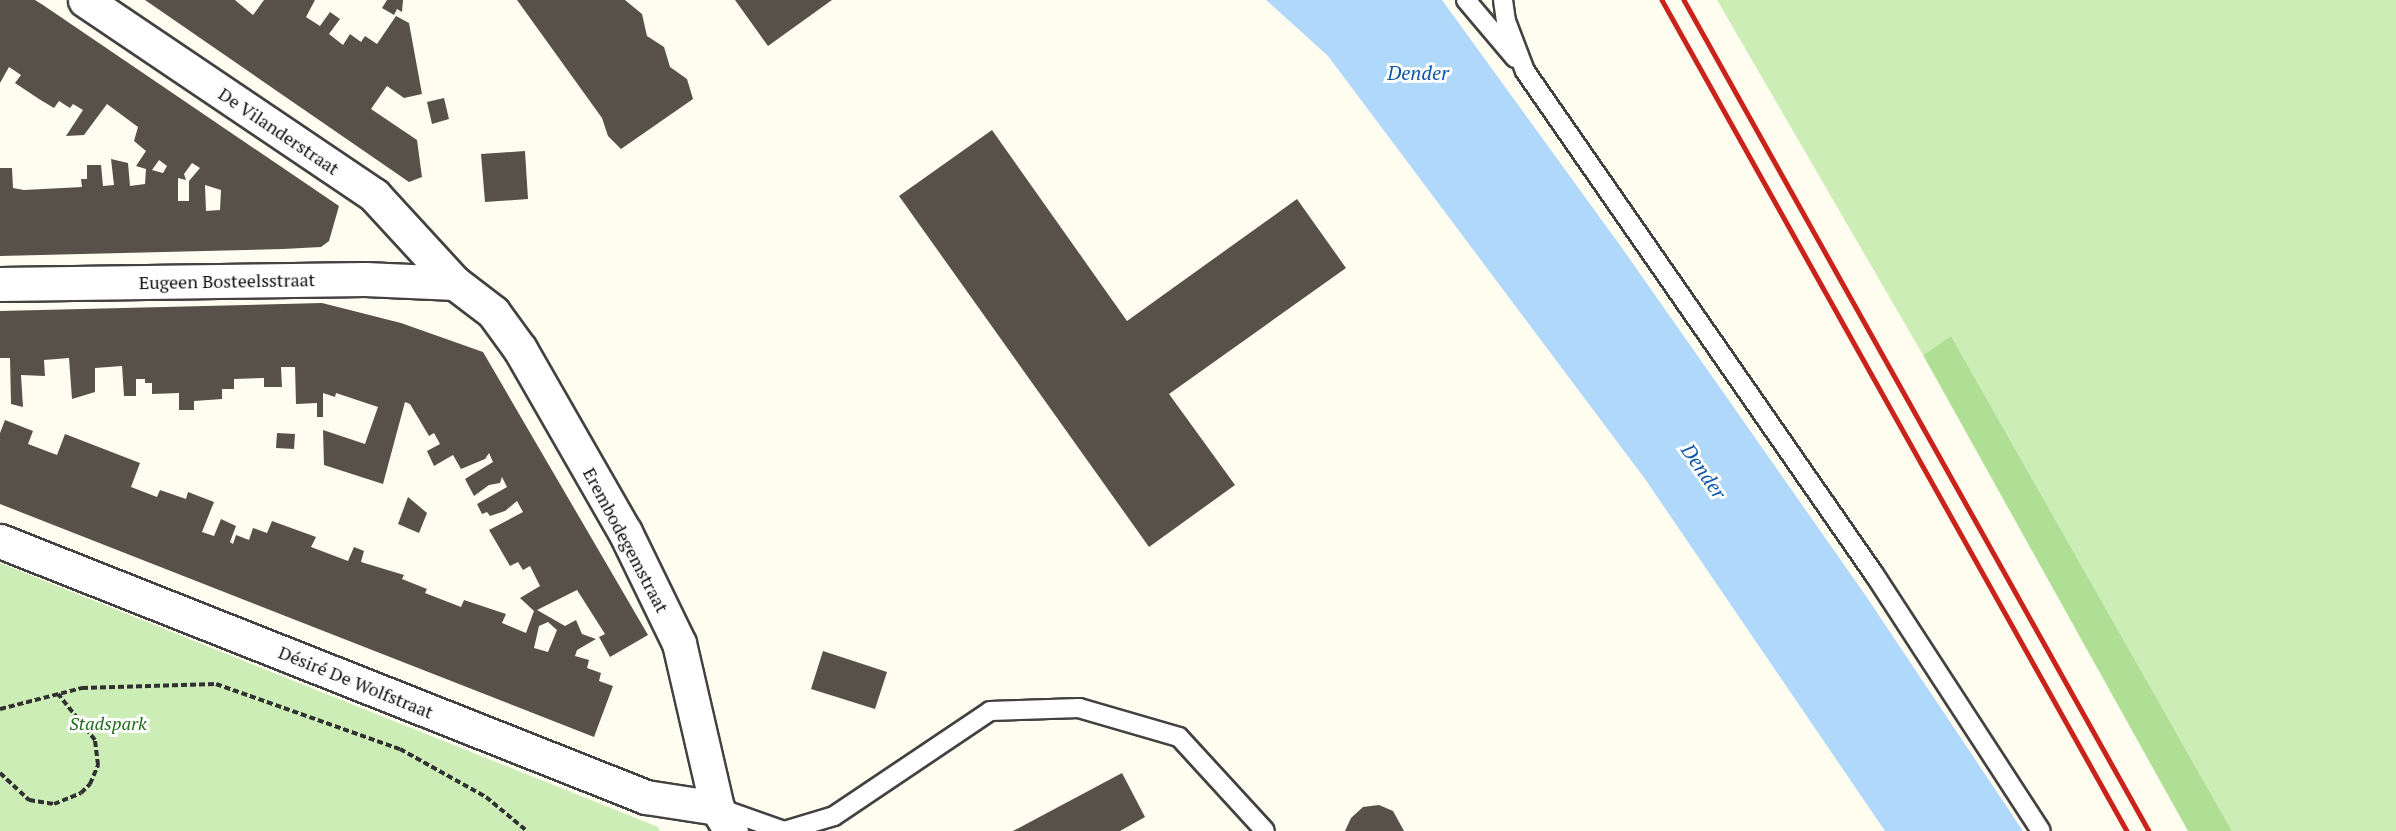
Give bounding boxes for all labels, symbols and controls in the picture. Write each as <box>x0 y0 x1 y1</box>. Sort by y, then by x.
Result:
water label: Dender <box>1387 60 1449 84</box>
street label: De Vilanderstraat <box>214 83 344 179</box>
street label: Eugeen Bosteelsstraat <box>139 269 315 293</box>
water label: Dender <box>1676 439 1732 503</box>
street label: Erembodegemstraat <box>579 464 673 616</box>
street label: Désiré De Wolfstraat <box>275 641 437 723</box>
park label: Stadspark <box>69 712 147 734</box>

